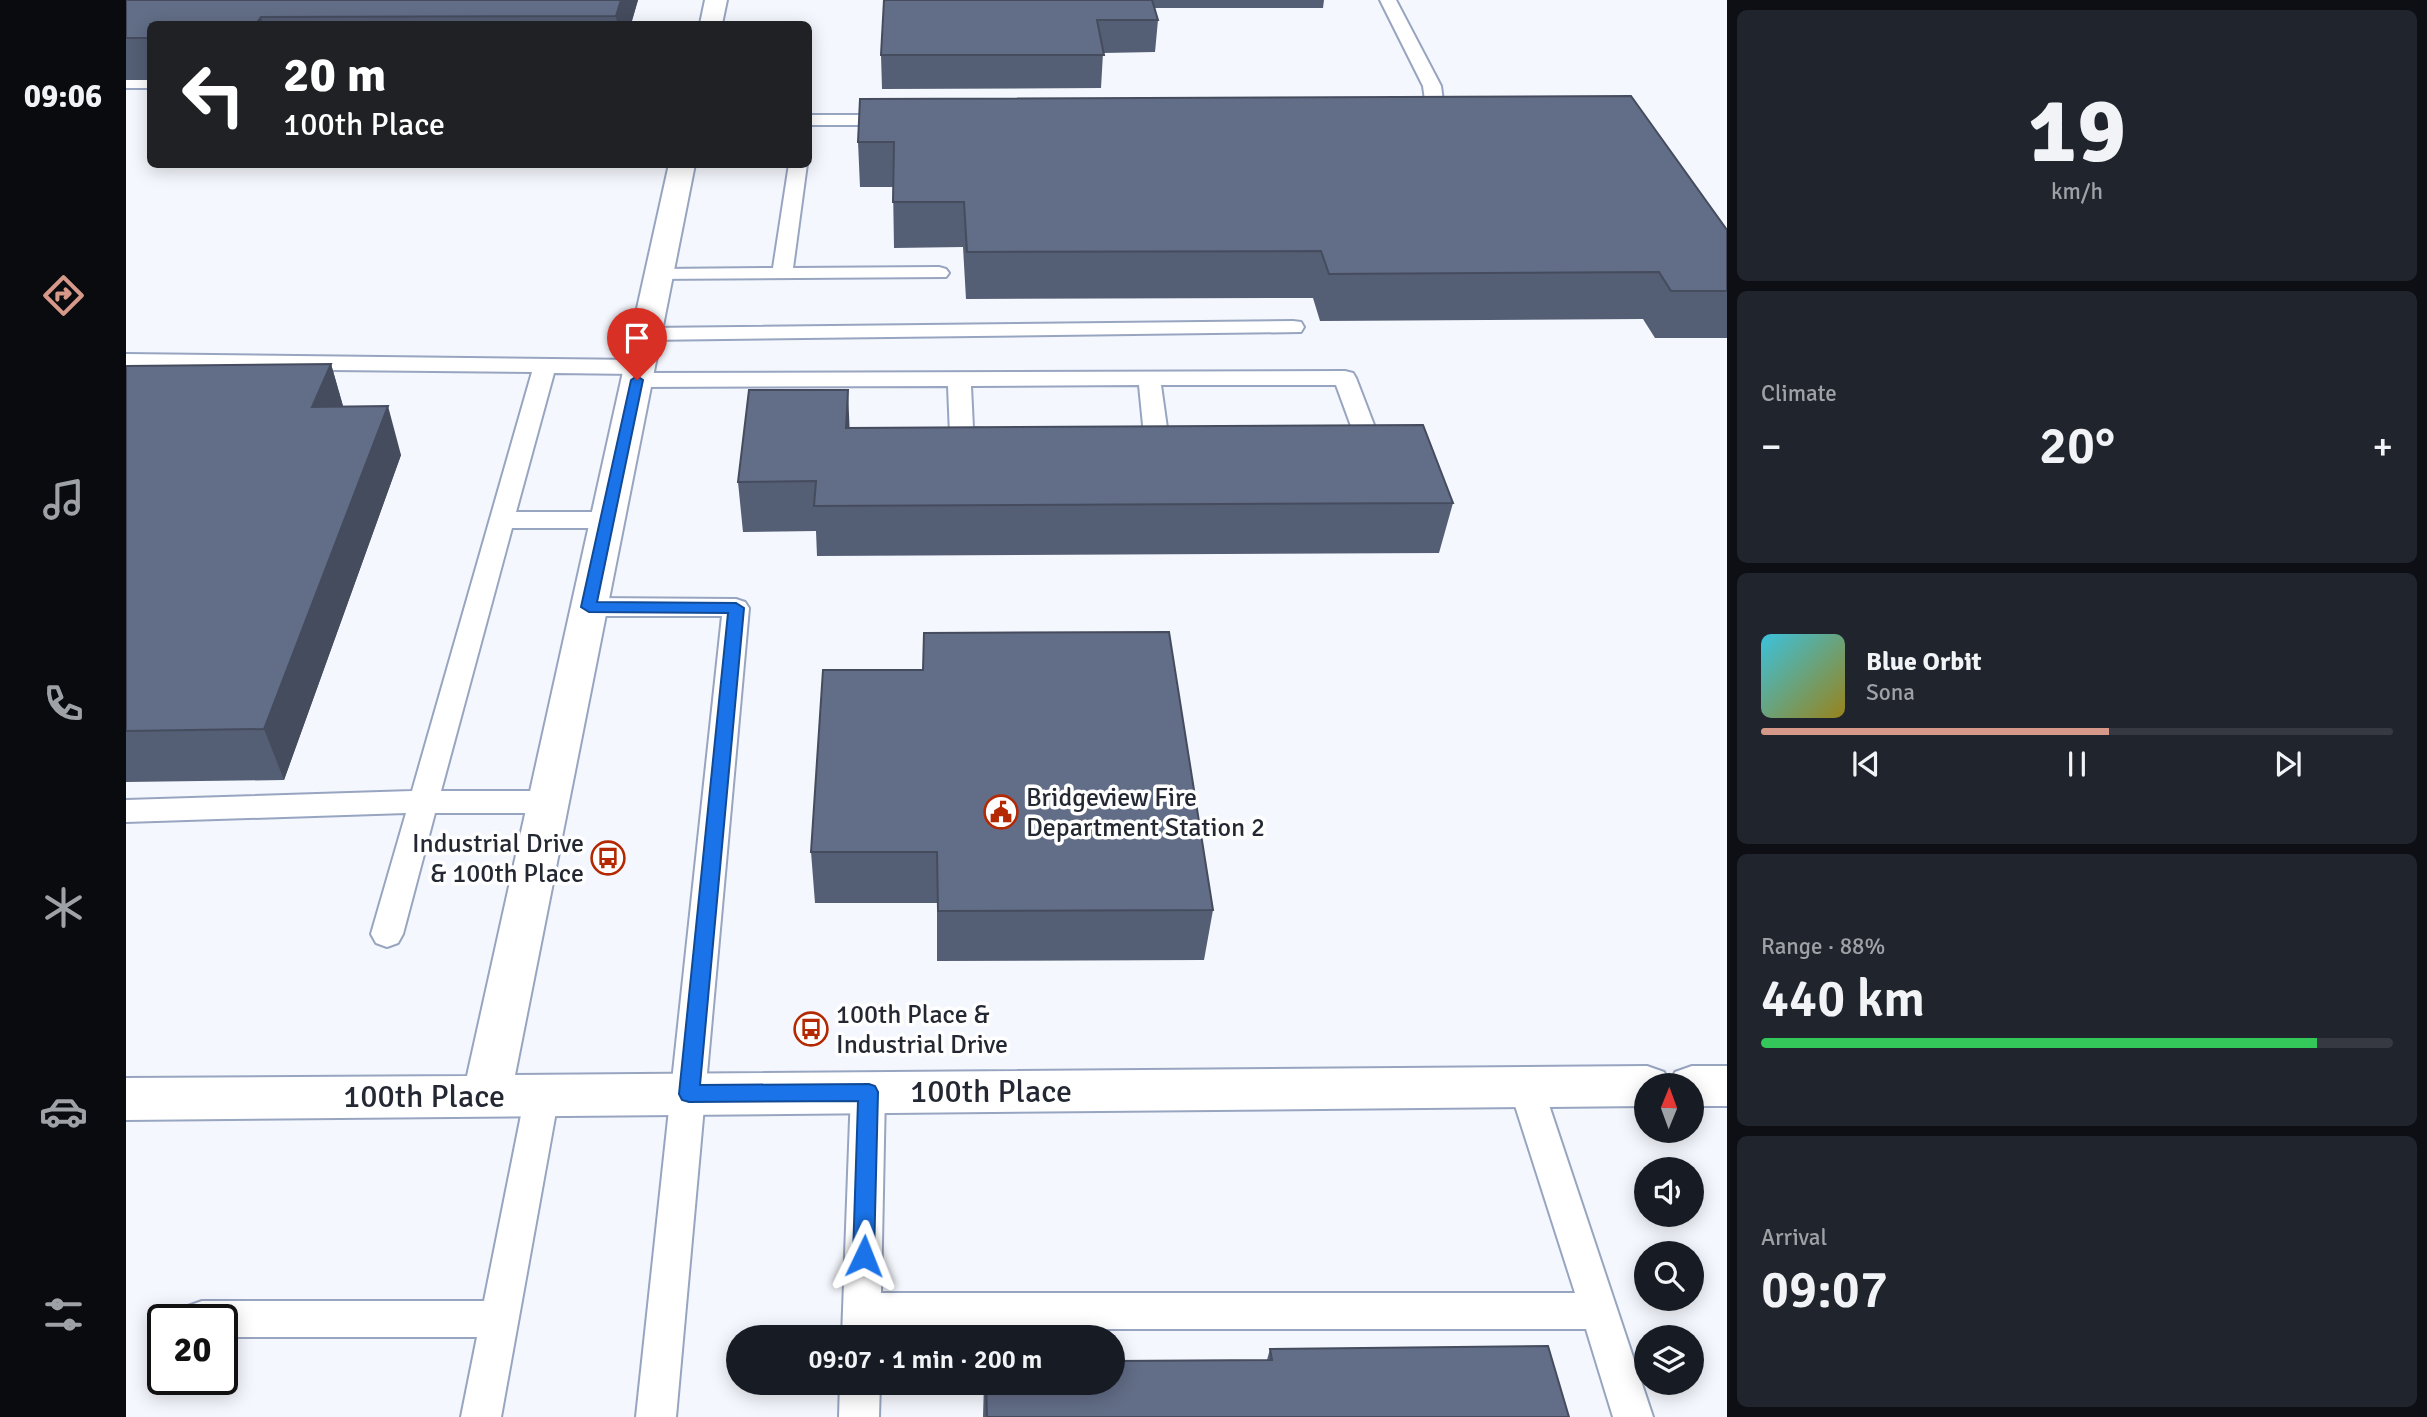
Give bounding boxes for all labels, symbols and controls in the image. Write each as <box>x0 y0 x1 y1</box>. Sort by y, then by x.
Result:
text: 20 m <box>283 45 386 105</box>
icon: left <box>168 49 259 140</box>
text: 19 <box>2028 75 2126 188</box>
text: 09:06 <box>24 77 102 116</box>
text: 100th Place <box>283 105 445 144</box>
text: km/h <box>2051 177 2103 206</box>
icon: directions <box>39 271 88 320</box>
pin <box>607 308 667 380</box>
icon: arrive <box>618 319 656 357</box>
text: Climate <box>1761 379 1837 408</box>
text: 20° <box>2039 414 2115 478</box>
text: − <box>1761 423 1782 470</box>
text: + <box>2372 423 2393 470</box>
icon: music <box>39 475 88 524</box>
text: Blue Orbit <box>1866 646 1982 678</box>
text: Sona <box>1866 678 1915 707</box>
icon: phone <box>39 679 88 728</box>
icon: previous <box>1847 745 1885 783</box>
icon: pause <box>2058 745 2096 783</box>
icon: next <box>2269 745 2307 783</box>
place label: Bridgeview Fire Department Station 2 <box>1026 782 1265 844</box>
public building icon: Bridgeview Fire Department Station 2 <box>982 793 1020 831</box>
place label: Industrial Drive & 100th Place <box>412 828 584 890</box>
bus stop icon: Industrial Drive & 100th Place <box>589 839 627 877</box>
icon: climate <box>39 883 88 932</box>
text: Range · 88% <box>1761 932 1885 961</box>
text: 440 km <box>1761 967 1925 1031</box>
place label: 100th Place & Industrial Drive <box>836 999 1008 1061</box>
bus stop icon: 100th Place & Industrial Drive <box>792 1010 830 1048</box>
street label: 100th Place <box>910 1072 1072 1111</box>
north arrow <box>1634 1073 1704 1143</box>
map controls <box>1634 1073 1704 1395</box>
street label: 100th Place <box>343 1077 505 1116</box>
icon: car <box>39 1087 88 1136</box>
button: sound <box>1634 1157 1704 1227</box>
position arrow <box>827 1219 901 1293</box>
text: Arrival <box>1761 1223 1827 1252</box>
button: search <box>1634 1241 1704 1311</box>
text: 09:07 <box>1761 1258 1888 1322</box>
icon: filters <box>39 1290 88 1339</box>
speed limit sign: 20 <box>147 1304 238 1395</box>
button: layers <box>1634 1325 1704 1395</box>
text: 09:07 · 1 min · 200 m <box>809 1344 1042 1376</box>

